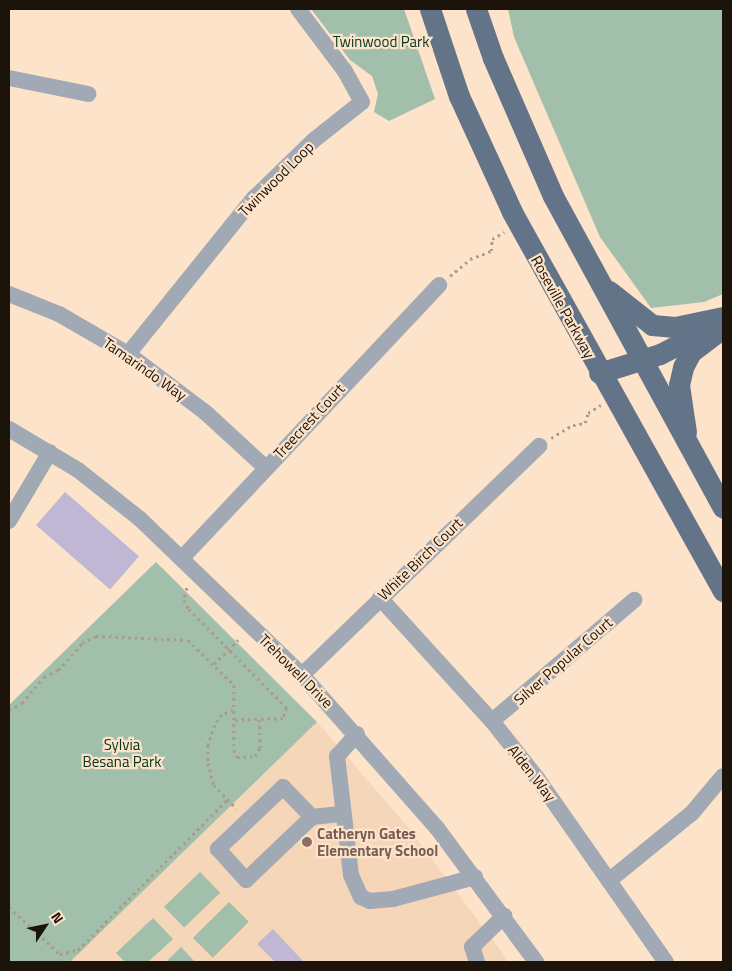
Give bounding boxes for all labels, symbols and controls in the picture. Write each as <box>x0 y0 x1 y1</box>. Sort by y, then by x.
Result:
park label: Twinwood Park <box>333 33 429 51</box>
street label: Twinwood Loop <box>235 138 317 220</box>
street label: Roseville Parkway <box>527 253 599 361</box>
street label: Tamarindo Way <box>100 334 190 404</box>
street label: Treecrest Court <box>270 380 348 462</box>
street label: White Birch Court <box>374 514 466 604</box>
street label: Silver Popular Court <box>510 613 616 709</box>
street label: Trehowell Drive <box>255 630 337 712</box>
park label: Sylvia Besana Park <box>83 735 161 770</box>
street label: Alden Way <box>504 741 560 805</box>
place label: Catheryn Gates Elementary School <box>317 824 438 859</box>
marker: Catheryn Gates Elementary School <box>301 836 313 848</box>
north arrow <box>20 901 70 951</box>
text: N <box>46 907 69 927</box>

